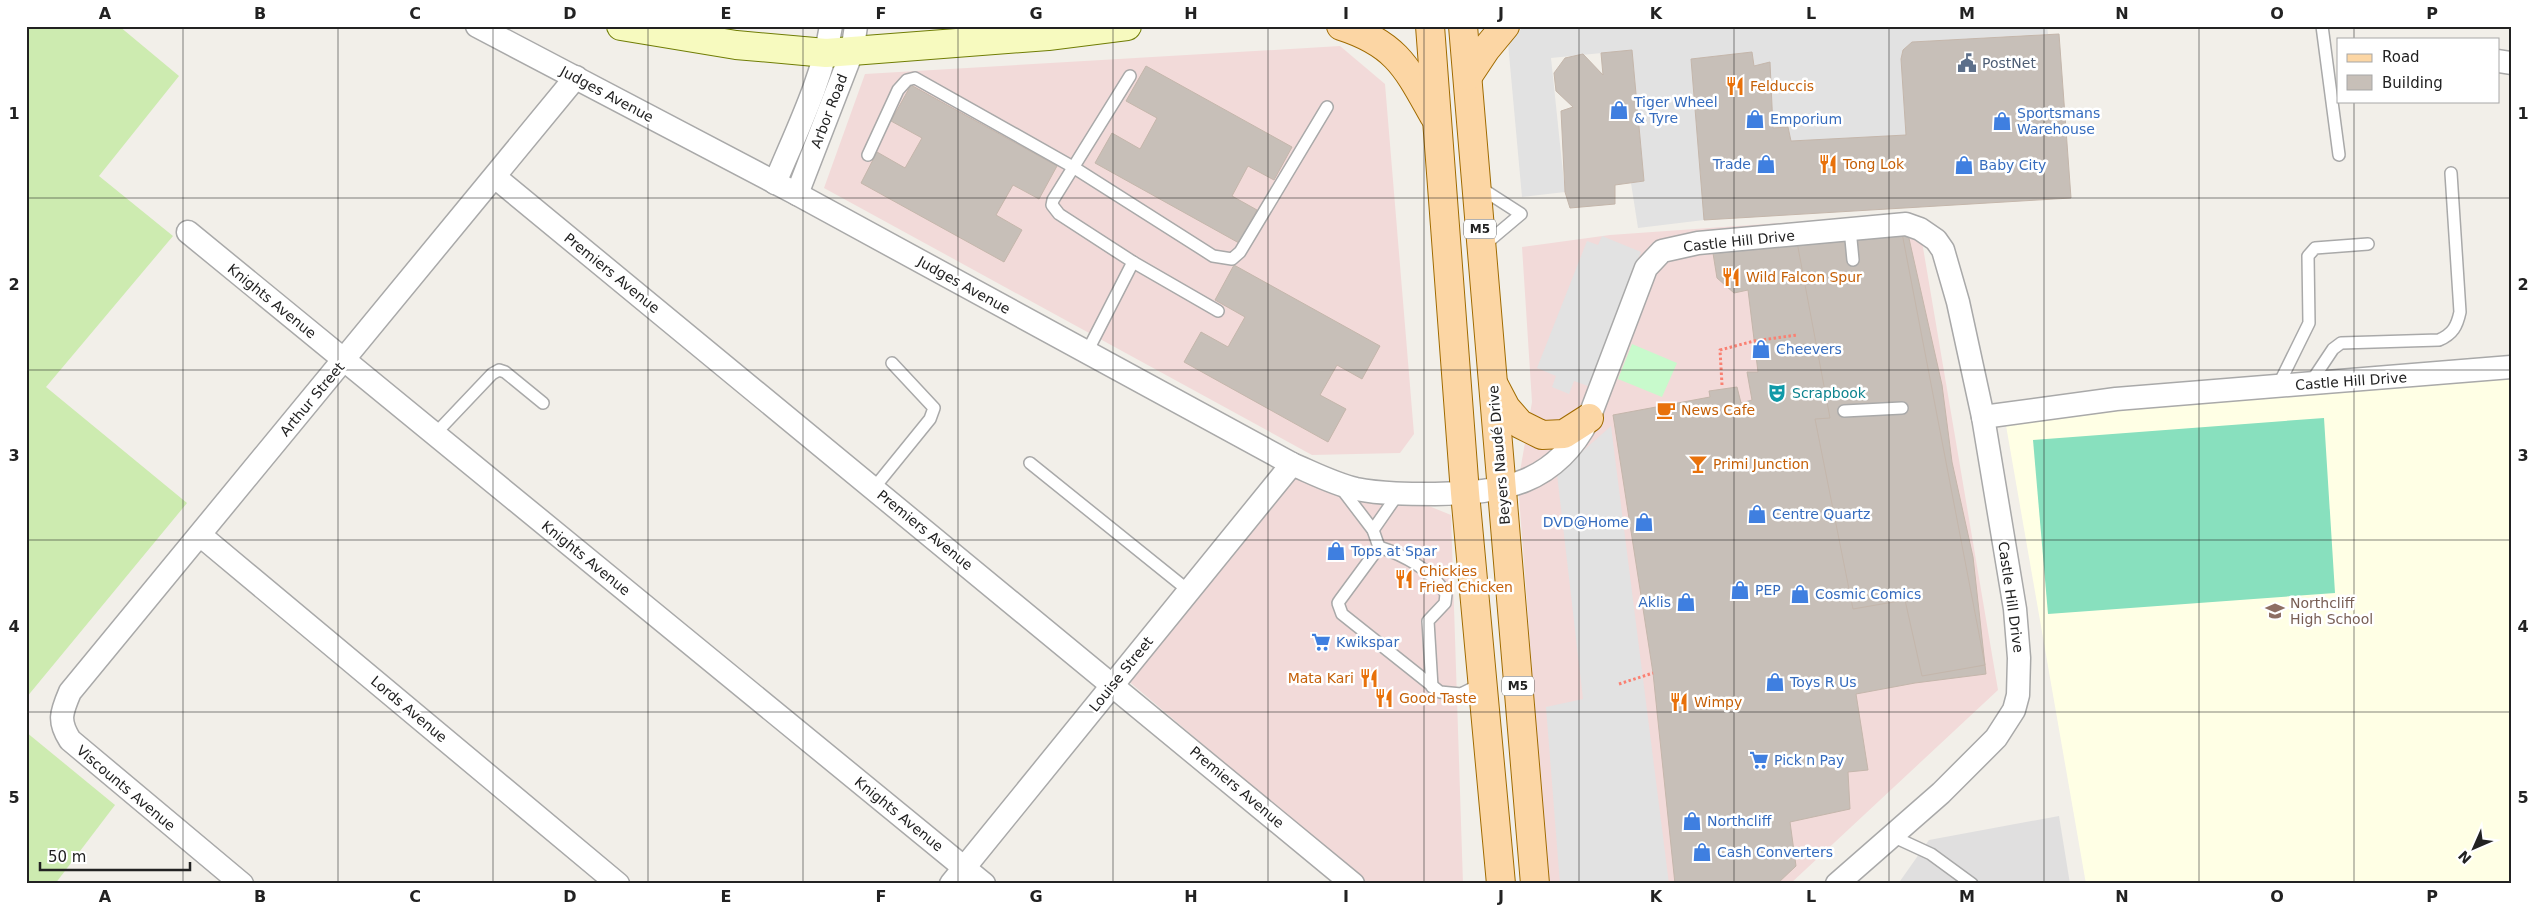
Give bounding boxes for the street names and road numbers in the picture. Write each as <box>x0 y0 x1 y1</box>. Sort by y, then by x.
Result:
street label: Judges Avenue <box>557 62 656 125</box>
street label: Arbor Road <box>808 72 850 150</box>
road number: M5 <box>1464 220 1496 238</box>
street label: Castle Hill Drive <box>1682 227 1796 255</box>
street label: Premiers Avenue <box>561 230 663 316</box>
street label: Judges Avenue <box>914 253 1013 317</box>
street label: Knights Avenue <box>225 260 319 342</box>
street label: Arthur Street <box>277 358 348 439</box>
street label: Castle Hill Drive <box>2295 369 2407 393</box>
street label: Beyers Naudé Drive <box>1485 385 1513 525</box>
street label: Premiers Avenue <box>874 487 976 573</box>
street label: Knights Avenue <box>539 517 633 599</box>
street label: Castle Hill Drive <box>1995 540 2027 654</box>
street label: Louise Street <box>1086 633 1156 715</box>
street label: Lords Avenue <box>368 673 450 745</box>
road number: M5 <box>1502 676 1534 696</box>
street label: Viscounts Avenue <box>73 742 179 834</box>
street label: Premiers Avenue <box>1187 743 1287 831</box>
street label: Knights Avenue <box>852 773 946 855</box>

